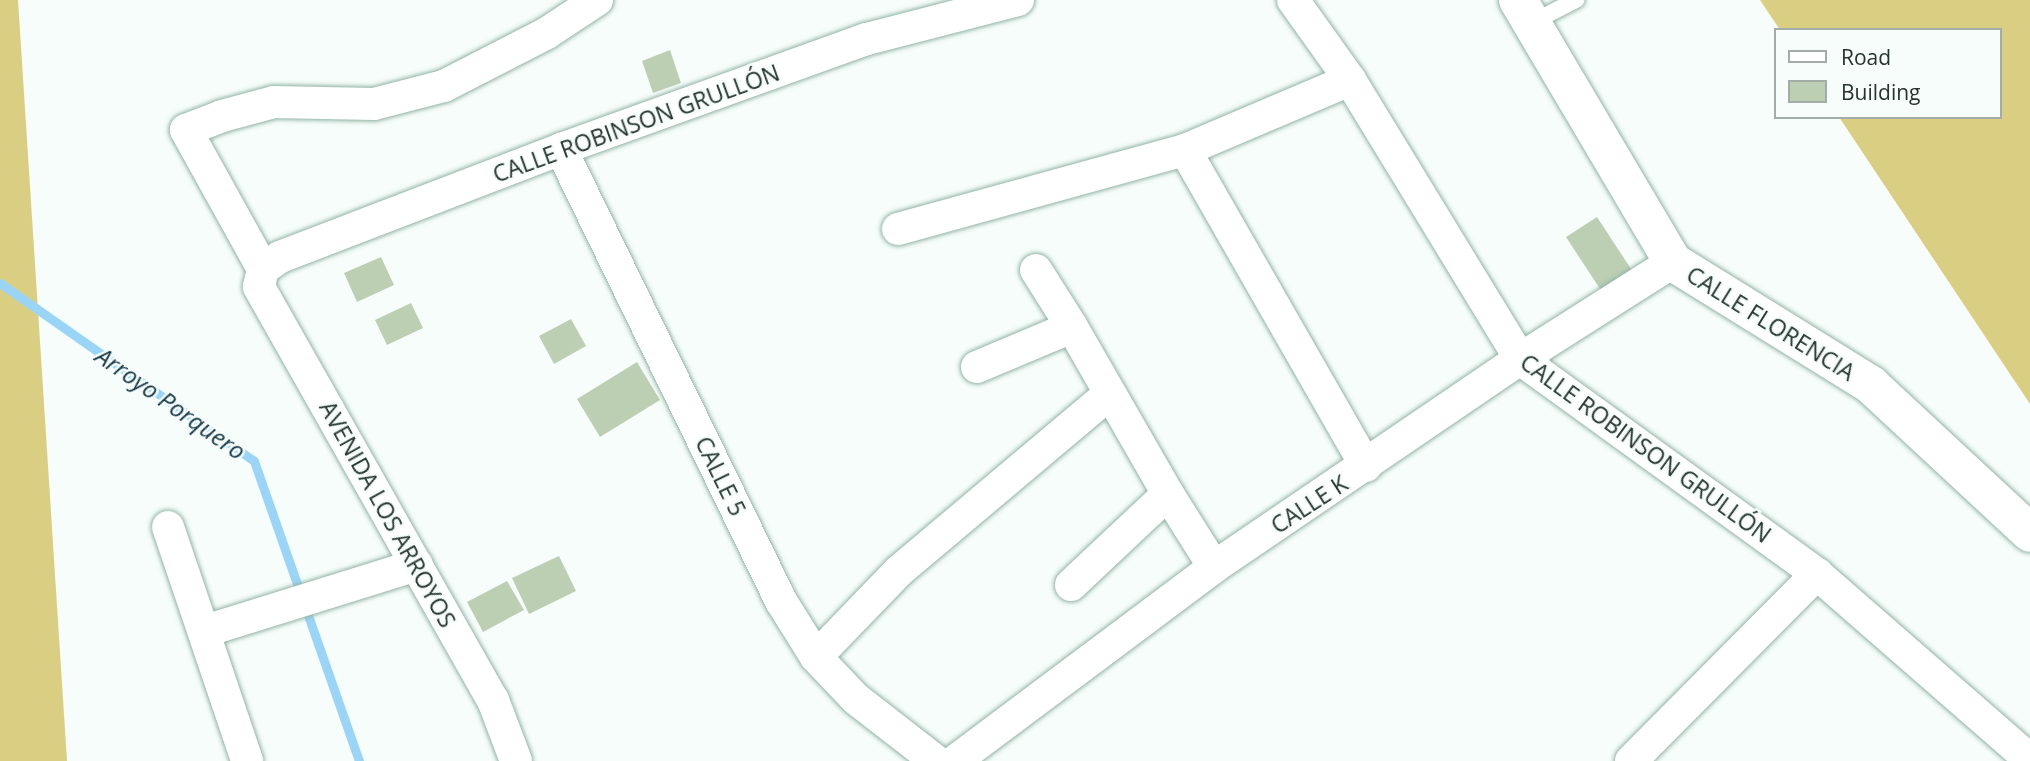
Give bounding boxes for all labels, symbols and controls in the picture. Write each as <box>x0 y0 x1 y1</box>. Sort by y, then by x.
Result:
legend <box>1774 28 2002 119</box>
text: Road <box>1841 43 1891 71</box>
street label: CALLE ROBINSON GRULLÓN <box>489 58 783 188</box>
text: Building <box>1841 78 1920 106</box>
street label: CALLE FLORENCIA <box>1682 260 1860 386</box>
water label: Arroyo Porquero <box>91 341 251 465</box>
street label: CALLE ROBINSON GRULLÓN <box>1515 348 1777 548</box>
street label: AVENIDA LOS ARROYOS <box>314 396 462 632</box>
street label: CALLE 5 <box>690 432 752 520</box>
street label: CALLE K <box>1265 469 1353 539</box>

